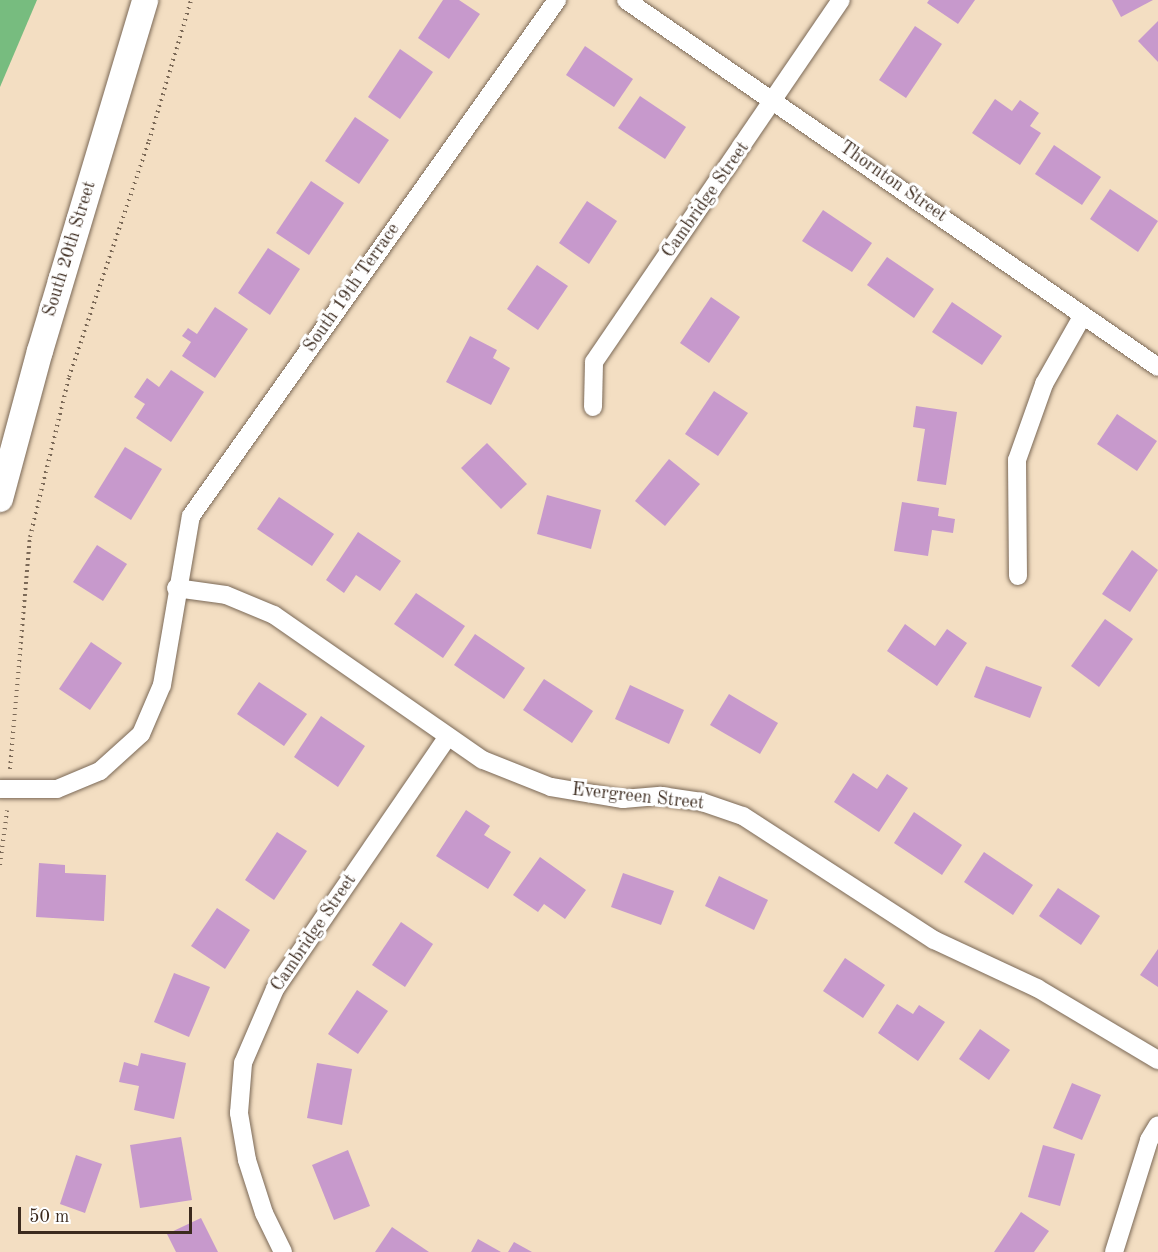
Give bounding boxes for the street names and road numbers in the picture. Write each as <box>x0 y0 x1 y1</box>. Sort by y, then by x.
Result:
street label: Thornton Street <box>835 137 951 227</box>
street label: Cambridge Street <box>658 138 754 262</box>
street label: South 20th Street <box>39 179 101 319</box>
street label: South 19th Terrace <box>299 219 405 357</box>
street label: Evergreen Street <box>571 779 705 815</box>
street label: Cambridge Street <box>267 870 361 996</box>

